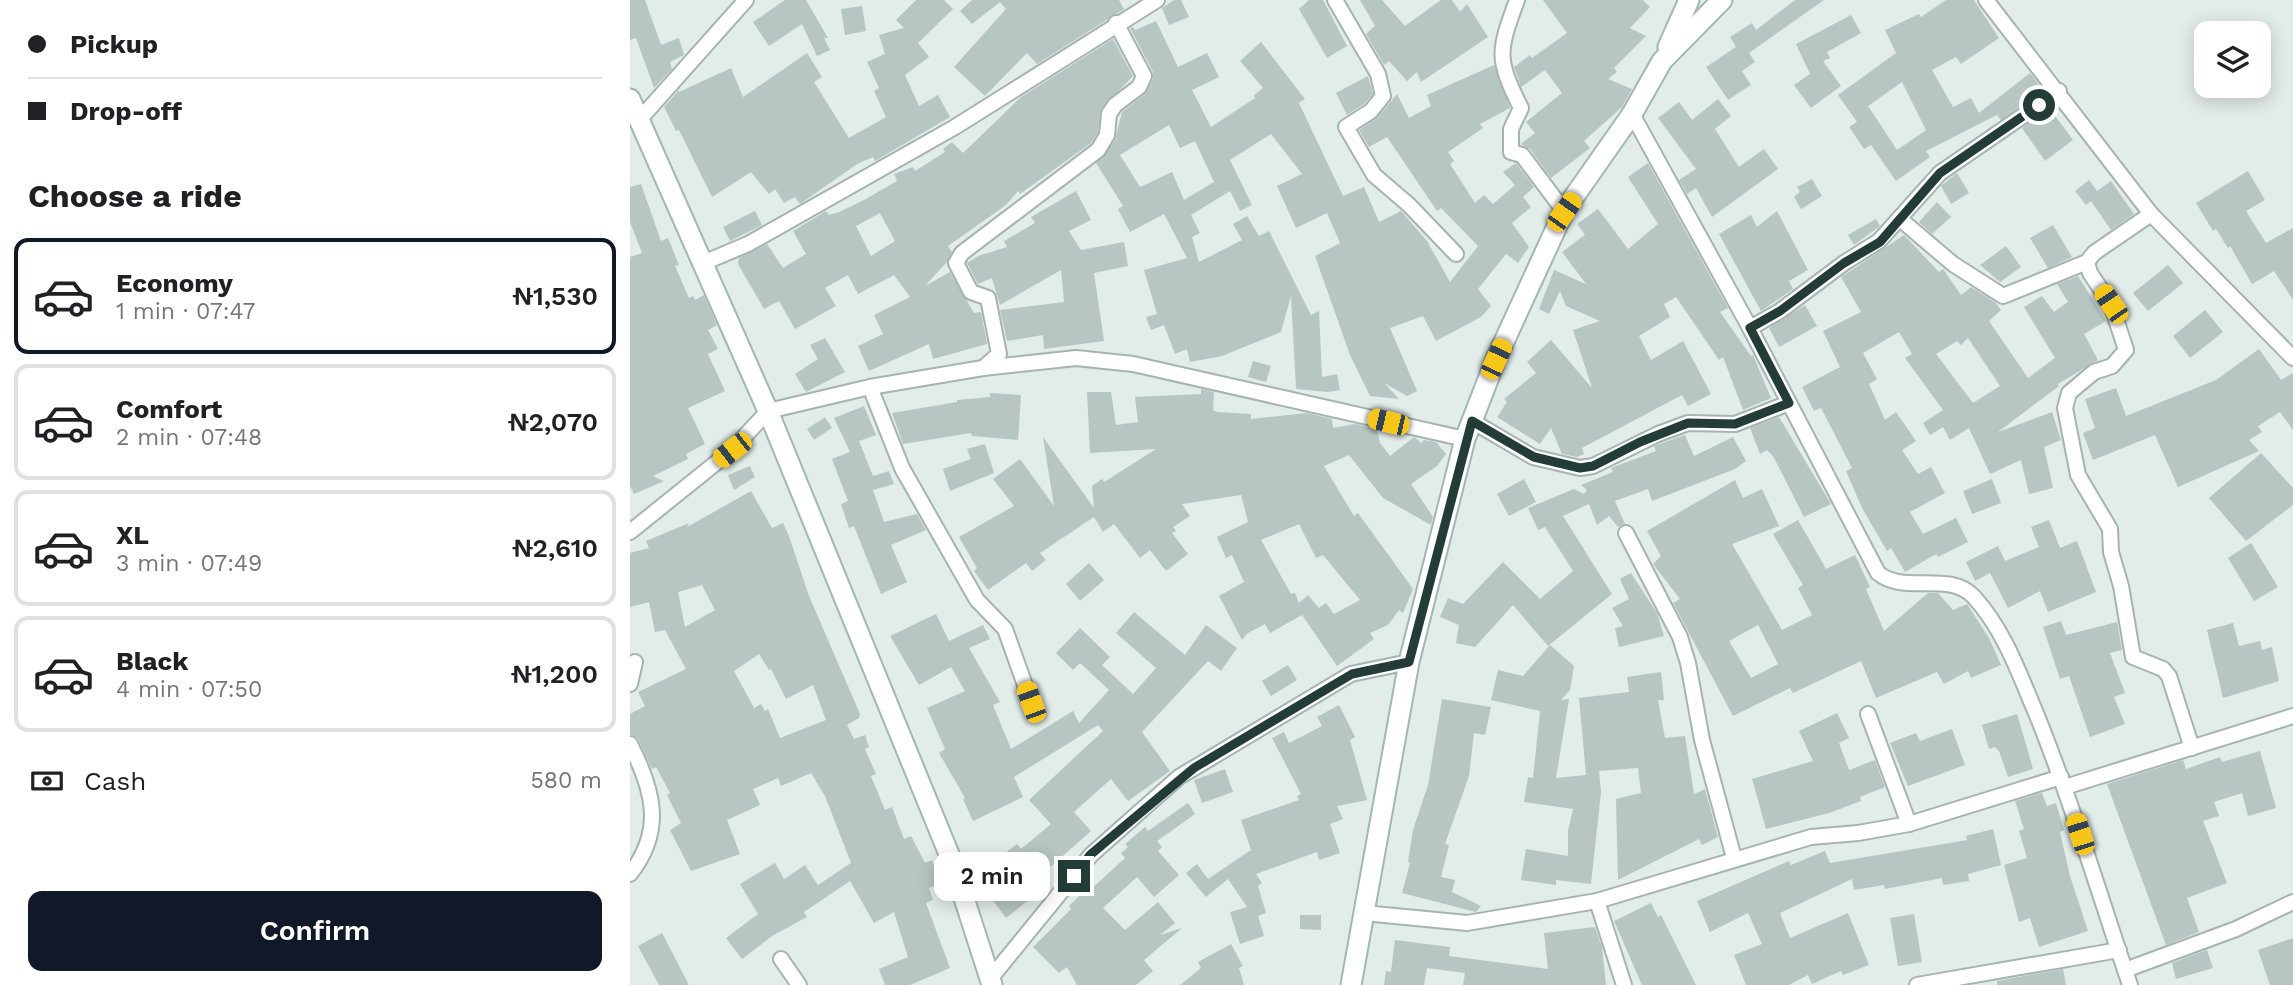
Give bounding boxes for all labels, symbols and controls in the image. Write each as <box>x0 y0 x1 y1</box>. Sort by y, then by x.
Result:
map controls <box>2194 21 2271 98</box>
button: layers <box>2194 21 2271 98</box>
text: Pickup <box>70 29 158 59</box>
route start <box>2023 89 2055 121</box>
text: Drop-off <box>70 96 182 126</box>
text: Choose a ride <box>28 177 242 215</box>
car <box>1544 189 1585 235</box>
icon: car <box>32 265 95 328</box>
text: Economy <box>116 268 233 298</box>
text: ₦1,530 <box>512 281 598 311</box>
car <box>2091 281 2132 327</box>
text: 1 min · 07:47 <box>116 298 255 325</box>
car <box>1478 336 1515 382</box>
icon: car <box>32 391 95 454</box>
text: Comfort <box>116 394 222 424</box>
text: ₦2,070 <box>508 407 598 437</box>
car <box>1366 407 1411 437</box>
text: 2 min · 07:48 <box>116 424 262 451</box>
car <box>709 429 756 471</box>
icon: car <box>32 517 95 580</box>
text: XL <box>116 520 149 550</box>
text: ₦2,610 <box>512 533 598 563</box>
text: 3 min · 07:49 <box>116 550 262 577</box>
icon: car <box>32 643 95 706</box>
text: Black <box>116 646 188 676</box>
text: ₦1,200 <box>511 659 598 689</box>
text: 4 min · 07:50 <box>116 676 262 703</box>
car <box>1014 679 1049 725</box>
icon: cash <box>28 762 66 800</box>
text: Cash <box>84 766 146 796</box>
text: 580 m <box>530 767 602 794</box>
car <box>2064 811 2097 857</box>
callout: 2 min <box>934 852 1050 900</box>
route end <box>1058 860 1090 892</box>
text: 2 min <box>960 863 1024 890</box>
button: Confirm <box>28 891 602 971</box>

